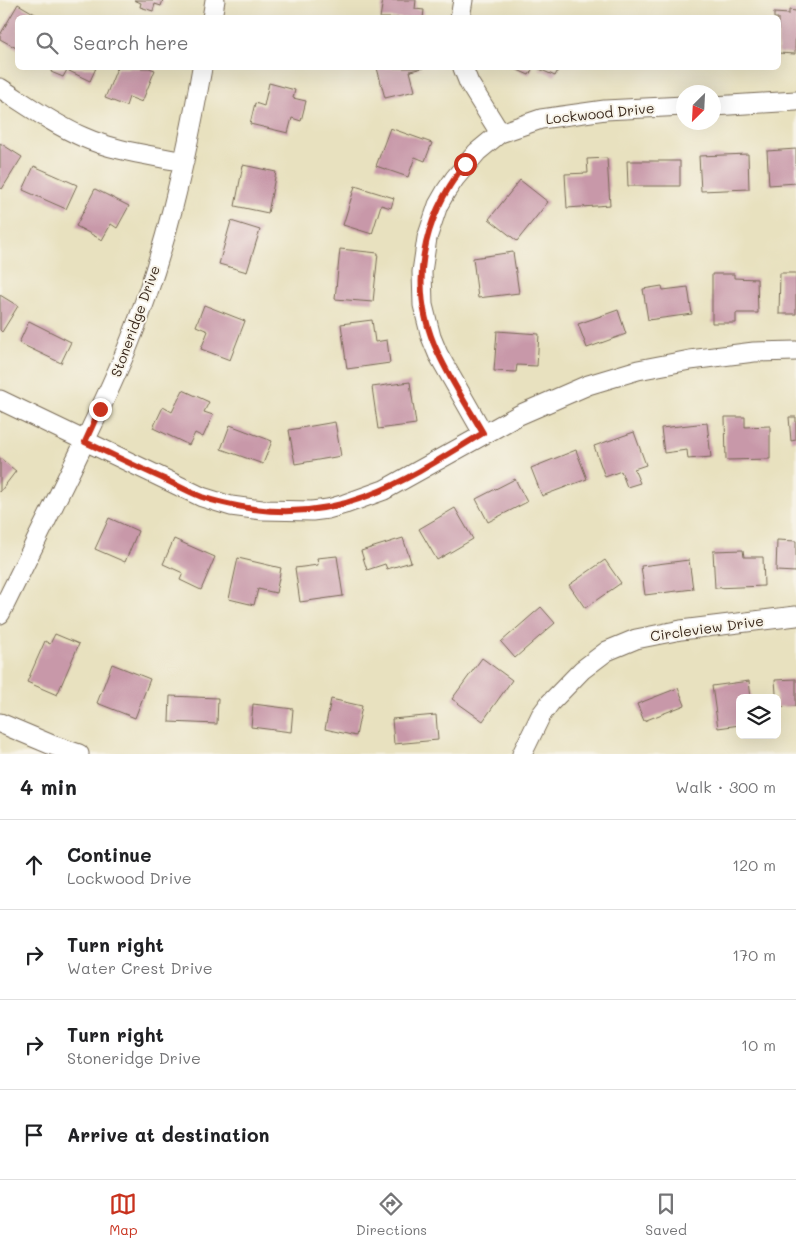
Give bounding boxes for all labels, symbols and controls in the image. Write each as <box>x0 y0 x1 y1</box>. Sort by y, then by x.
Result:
search box <box>15 15 781 70</box>
icon: search <box>33 29 61 57</box>
text: Search here <box>73 30 189 55</box>
north arrow <box>676 85 721 130</box>
street label: Lockwood Drive <box>545 98 655 128</box>
route start <box>454 153 477 176</box>
street label: Stoneridge Drive <box>106 263 164 379</box>
route end <box>89 398 112 421</box>
street label: Circleview Drive <box>649 611 765 645</box>
map controls <box>736 694 781 739</box>
button: layers <box>736 694 781 739</box>
text: 4 min <box>20 773 77 800</box>
text: Walk · 300 m <box>675 776 776 797</box>
text: Continue <box>67 842 152 867</box>
icon: ahead <box>20 851 48 879</box>
text: 120 m <box>732 854 776 875</box>
text: Lockwood Drive <box>67 867 192 888</box>
text: Turn right <box>67 932 164 957</box>
icon: right <box>20 941 48 969</box>
text: 170 m <box>732 944 776 965</box>
text: Water Crest Drive <box>67 957 213 978</box>
text: Turn right <box>67 1022 164 1047</box>
icon: right <box>20 1031 48 1059</box>
text: 10 m <box>741 1034 776 1055</box>
text: Stoneridge Drive <box>67 1047 201 1068</box>
icon: arrive <box>20 1121 48 1149</box>
text: Arrive at destination <box>67 1122 270 1147</box>
tab: Map <box>109 1190 138 1239</box>
tab: Directions <box>356 1190 427 1239</box>
tab: Saved <box>645 1190 687 1239</box>

